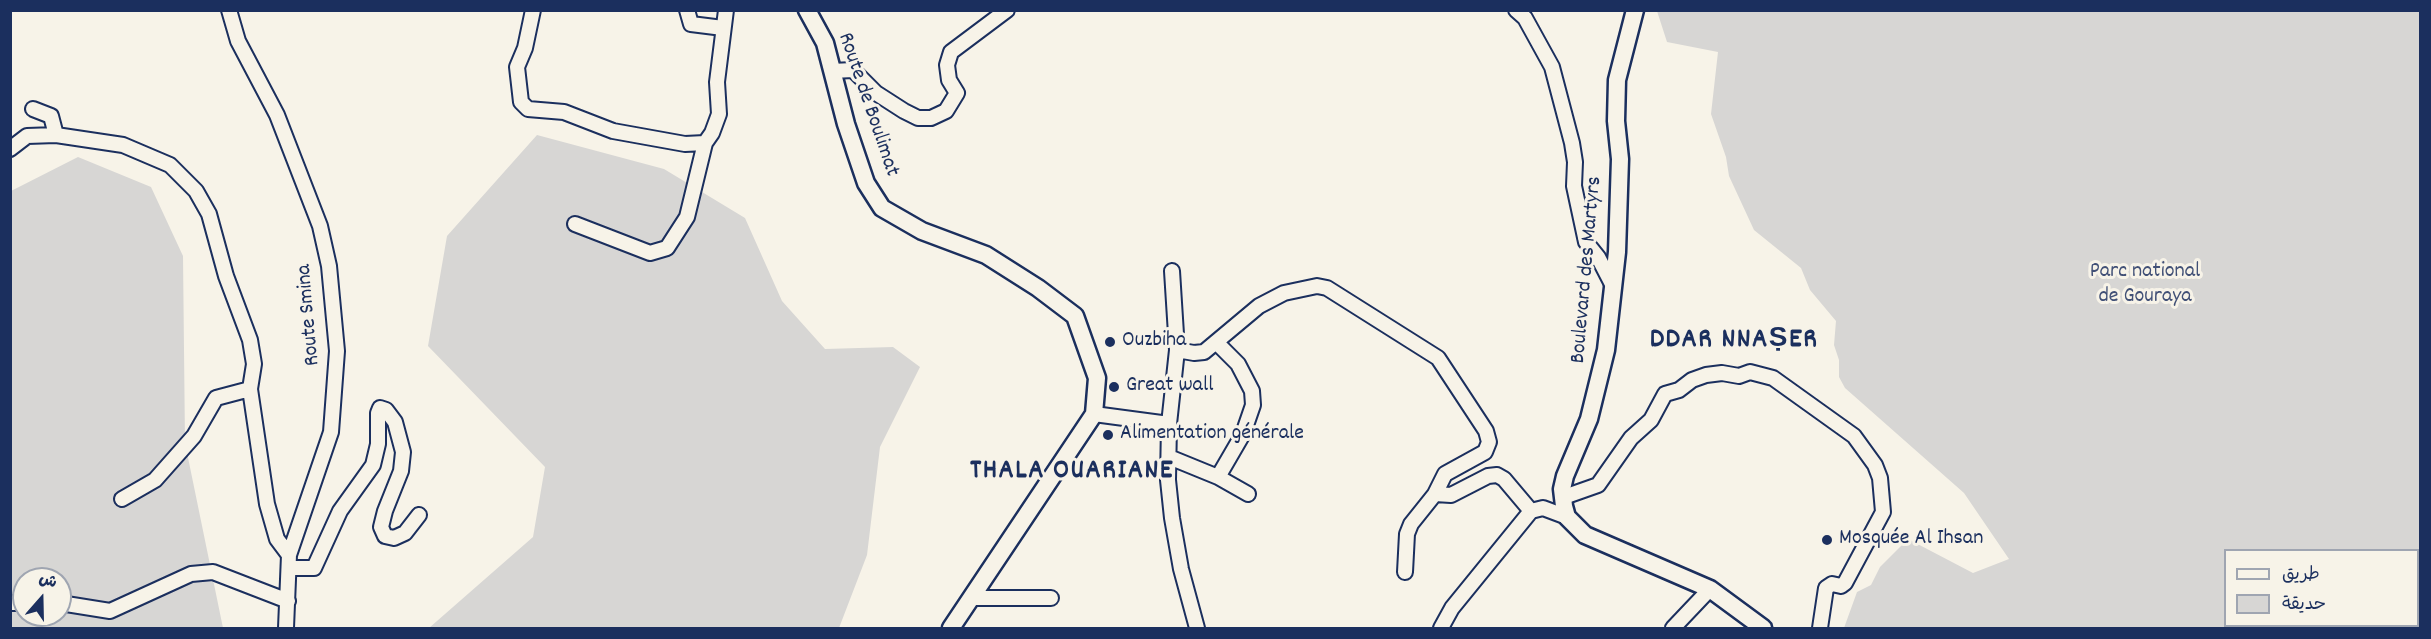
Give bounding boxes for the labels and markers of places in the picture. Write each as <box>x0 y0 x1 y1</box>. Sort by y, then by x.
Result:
place label: Ouzbiha <box>1122 329 1186 355</box>
marker: Ouzbiha <box>1103 335 1117 349</box>
place label: Great wall <box>1126 374 1213 400</box>
marker: Great wall <box>1107 380 1121 394</box>
place label: Alimentation générale <box>1120 422 1304 448</box>
marker: Alimentation générale <box>1101 428 1115 442</box>
place label: Mosquée Al Ihsan <box>1839 527 1983 553</box>
marker: Mosquée Al Ihsan <box>1820 533 1834 547</box>

